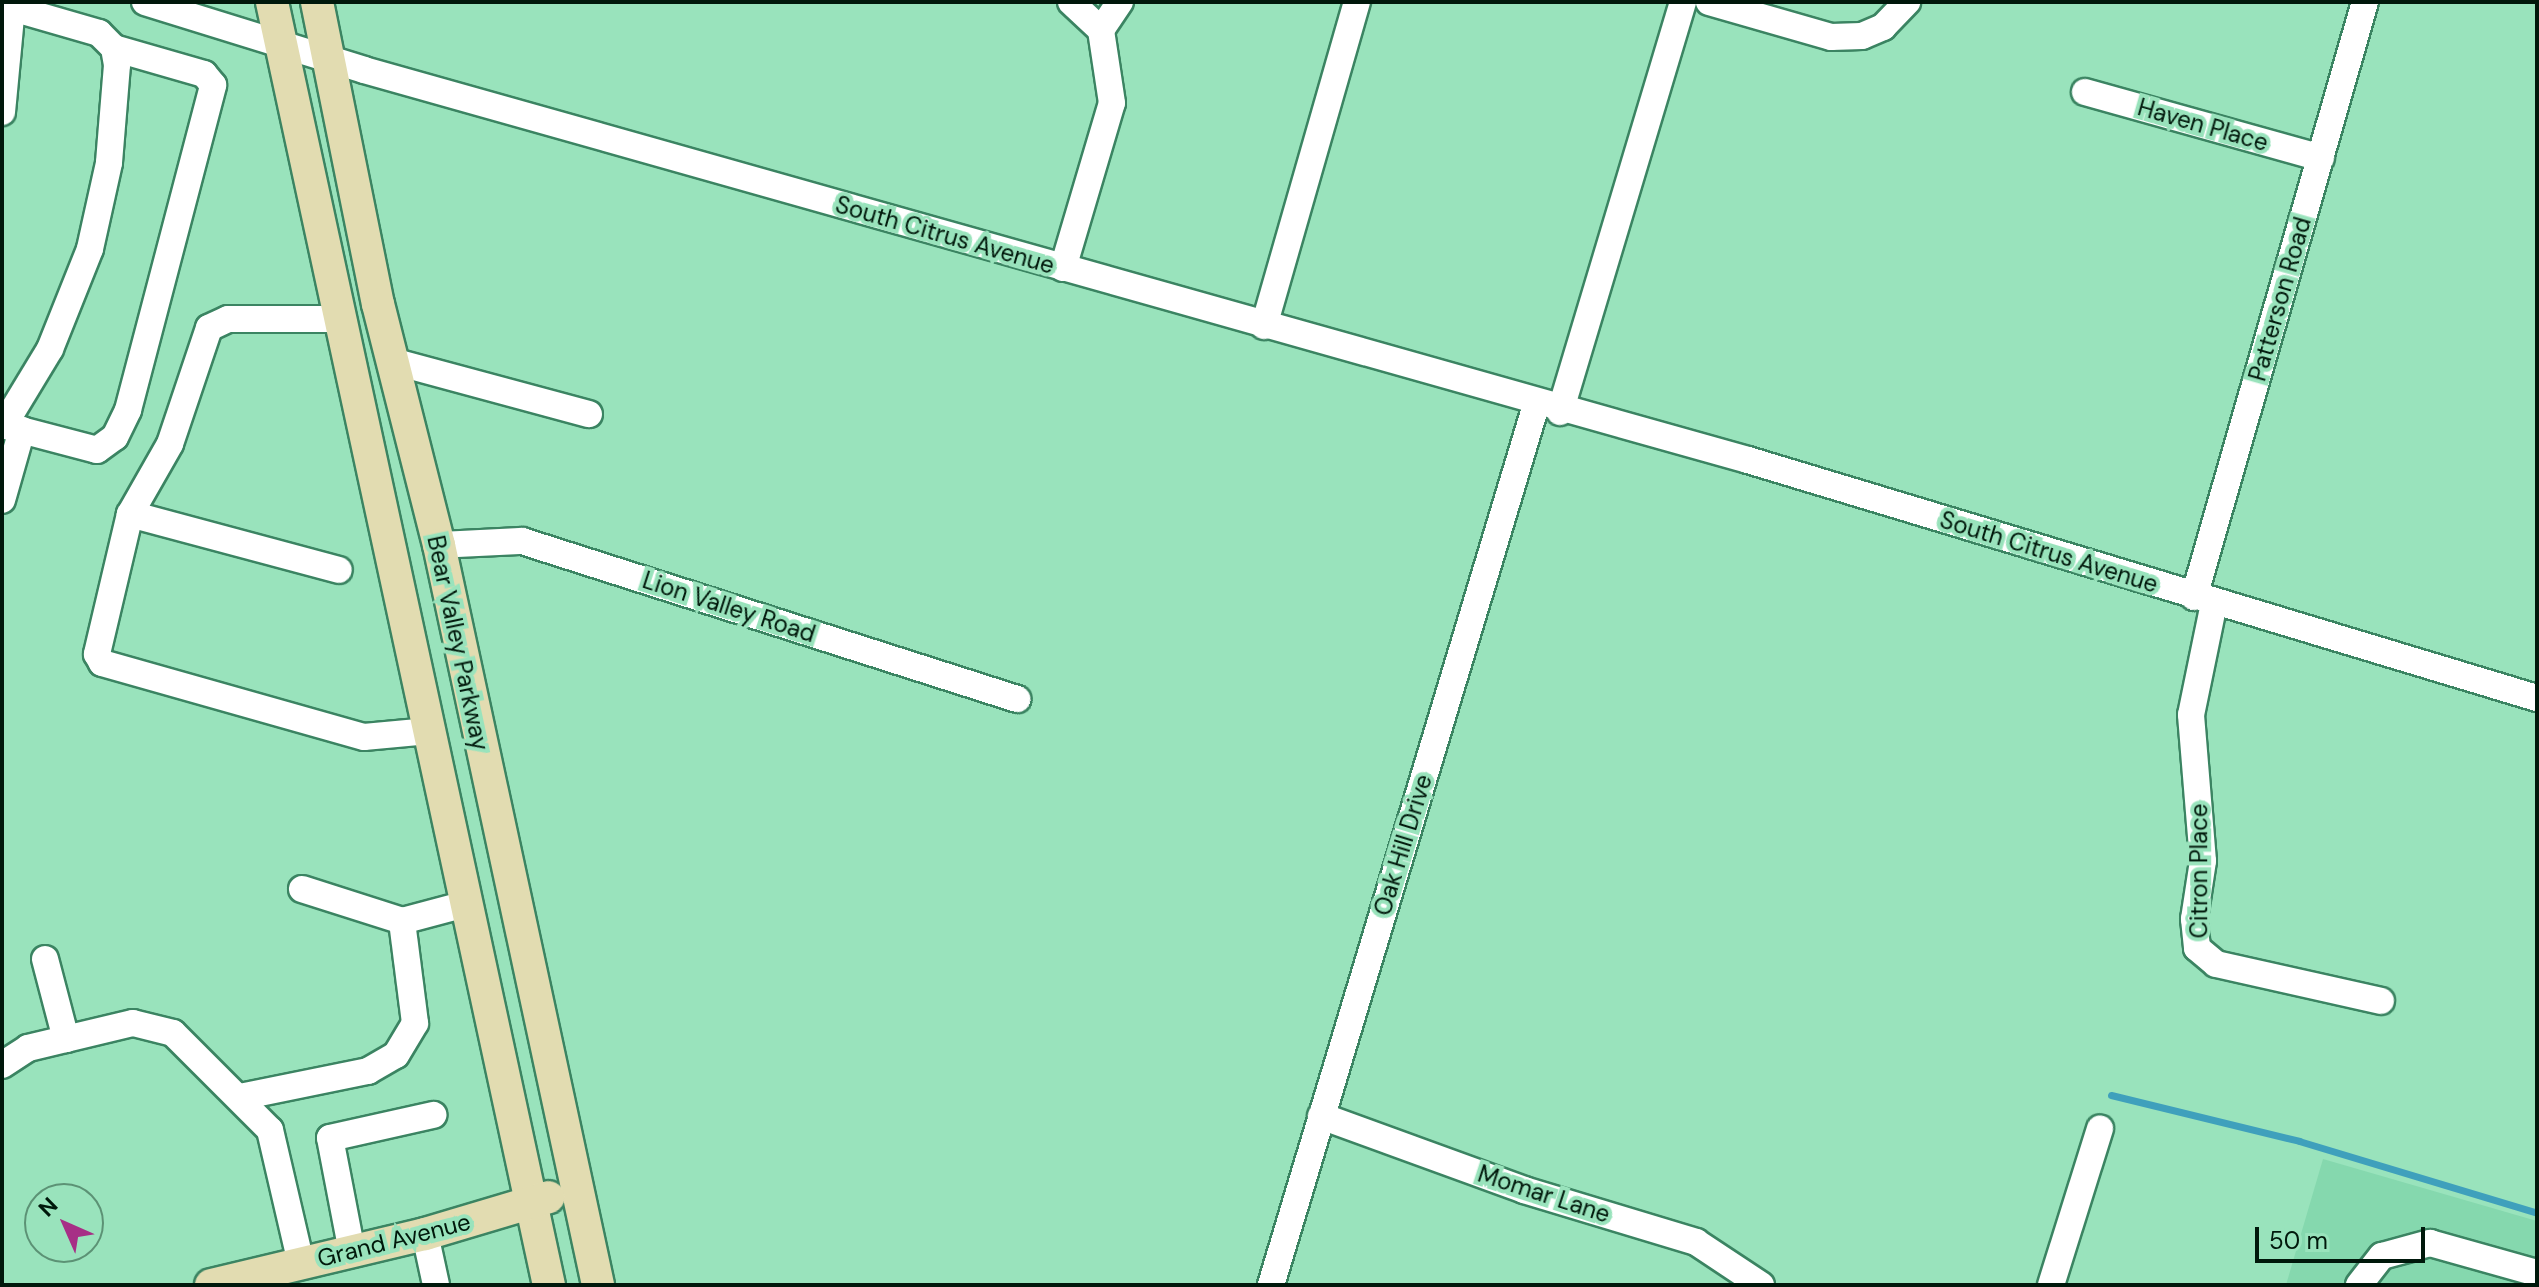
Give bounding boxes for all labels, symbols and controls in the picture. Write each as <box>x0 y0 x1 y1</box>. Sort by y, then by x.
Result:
street label: Haven Place <box>2134 93 2272 157</box>
street label: South Citrus Avenue <box>832 190 1058 280</box>
street label: Patterson Road <box>2243 214 2317 384</box>
street label: South Citrus Avenue <box>1936 505 2162 599</box>
street label: Bear Valley Parkway <box>421 533 495 753</box>
street label: Lion Valley Road <box>639 565 819 649</box>
street label: Oak Hill Drive <box>1368 771 1438 919</box>
street label: Citron Place <box>2185 804 2213 938</box>
street label: Momar Lane <box>1474 1159 1614 1229</box>
north arrow <box>24 1183 104 1263</box>
text: N <box>32 1191 64 1223</box>
street label: Grand Avenue <box>314 1207 474 1273</box>
scale bar <box>2259 1211 2429 1261</box>
text: 50 m <box>2269 1225 2328 1256</box>

